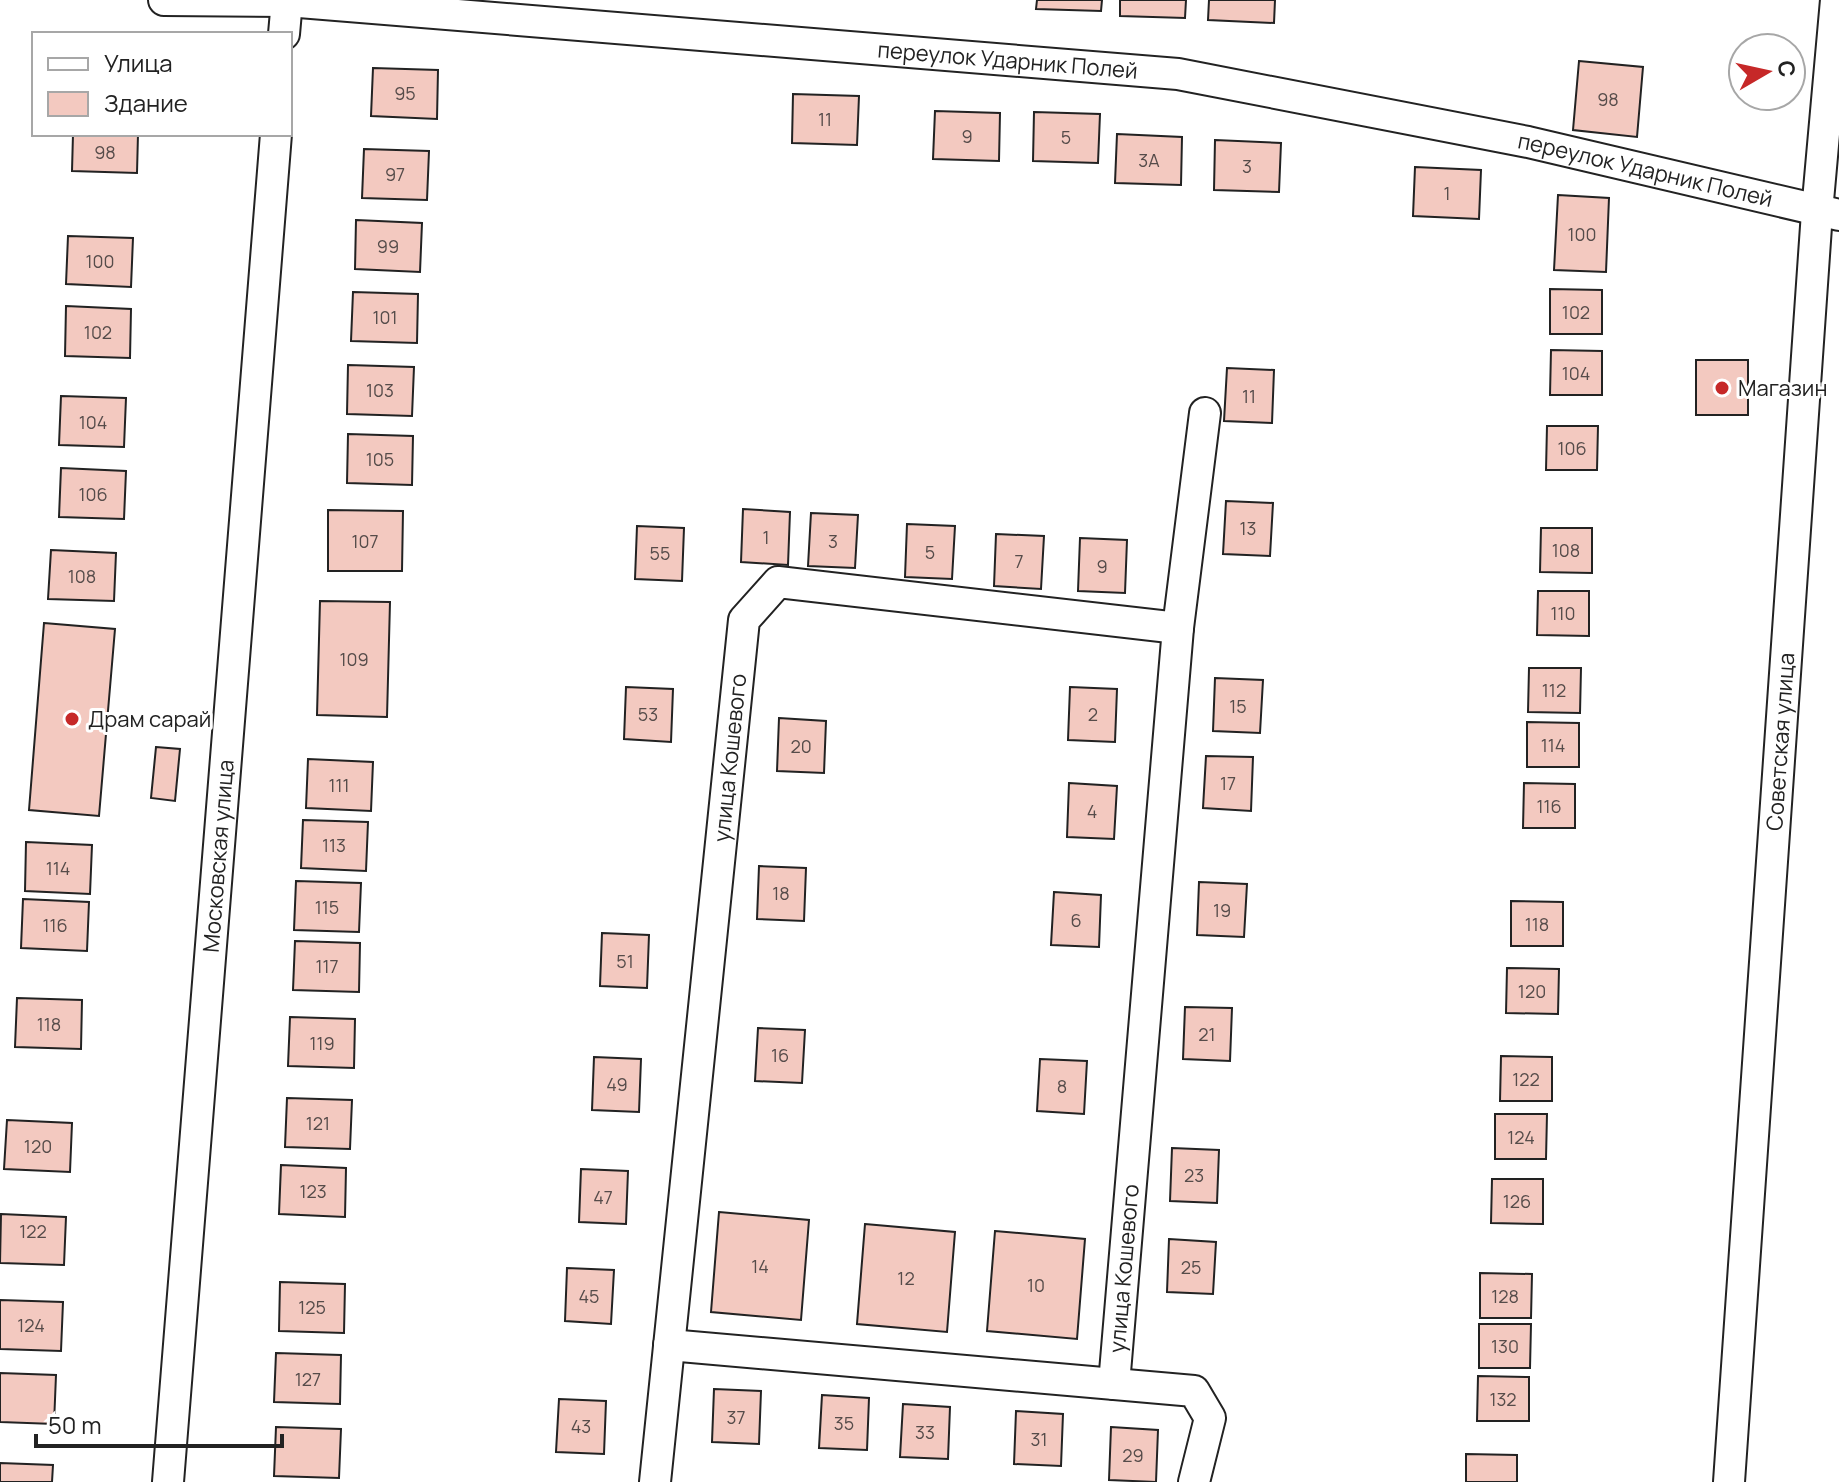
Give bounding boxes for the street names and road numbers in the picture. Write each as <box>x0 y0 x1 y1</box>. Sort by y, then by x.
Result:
street label: переулок Ударник Полей <box>876 34 1139 86</box>
street label: переулок Ударник Полей <box>1515 125 1776 214</box>
street label: Советская улица <box>1759 652 1801 832</box>
street label: улица Кошевого <box>706 672 753 844</box>
street label: Московская улица <box>195 758 241 954</box>
street label: улица Кошевого <box>1102 1183 1146 1354</box>

